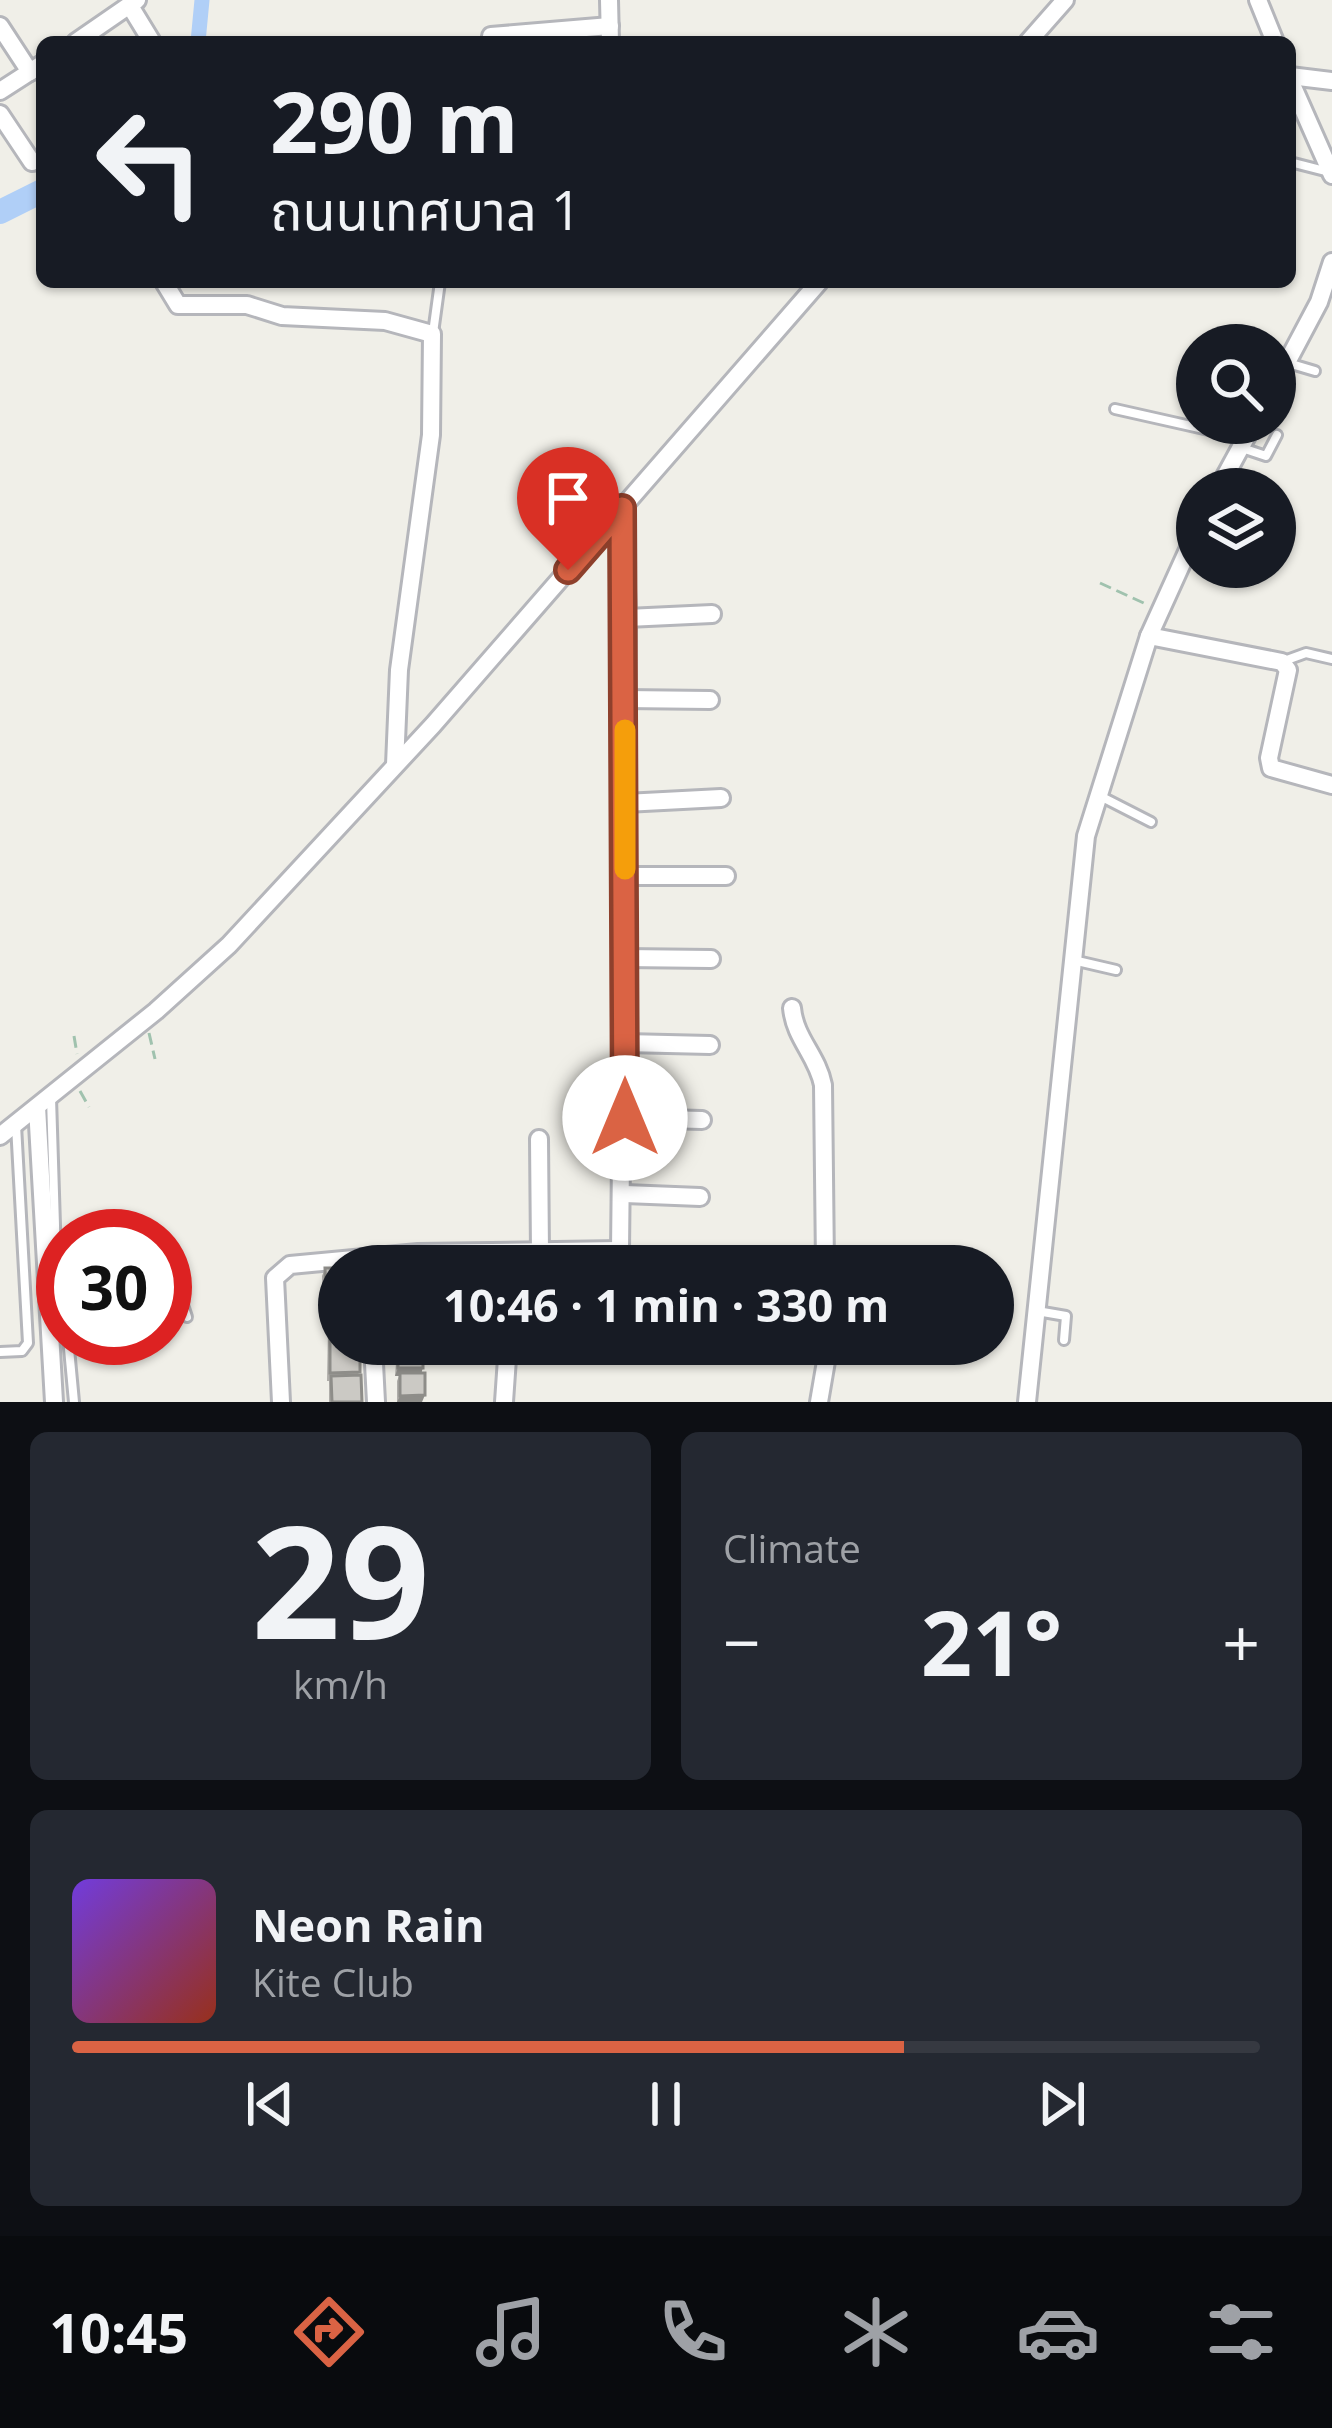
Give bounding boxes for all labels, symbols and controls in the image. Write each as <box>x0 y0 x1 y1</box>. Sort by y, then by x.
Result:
text: 290 m <box>270 63 518 178</box>
icon: left <box>72 84 228 240</box>
text: ถนนเทศบาล 1 <box>270 172 582 246</box>
map controls <box>1176 324 1296 588</box>
button: search <box>1176 324 1296 444</box>
pin <box>517 447 619 570</box>
icon: arrive <box>535 465 601 531</box>
button: layers <box>1176 468 1296 588</box>
position arrow <box>562 1055 688 1181</box>
speed limit sign: 30 <box>36 1209 192 1365</box>
text: 10:46 · 1 min · 330 m <box>443 1274 889 1335</box>
text: 29 <box>251 1472 430 1685</box>
text: Climate <box>723 1521 861 1574</box>
text: 21° <box>921 1580 1062 1702</box>
text: − <box>723 1596 761 1686</box>
text: + <box>1222 1596 1260 1686</box>
text: km/h <box>293 1657 388 1710</box>
text: Neon Rain <box>252 1894 485 1955</box>
text: Kite Club <box>252 1955 414 2008</box>
icon: previous <box>237 2071 303 2137</box>
icon: pause <box>633 2071 699 2137</box>
icon: next <box>1029 2071 1095 2137</box>
icon: directions <box>287 2290 371 2374</box>
icon: music <box>469 2290 553 2374</box>
icon: phone <box>651 2290 735 2374</box>
icon: climate <box>834 2290 918 2374</box>
icon: car <box>1016 2290 1100 2374</box>
icon: filters <box>1199 2290 1283 2374</box>
text: 10:45 <box>49 2295 188 2369</box>

